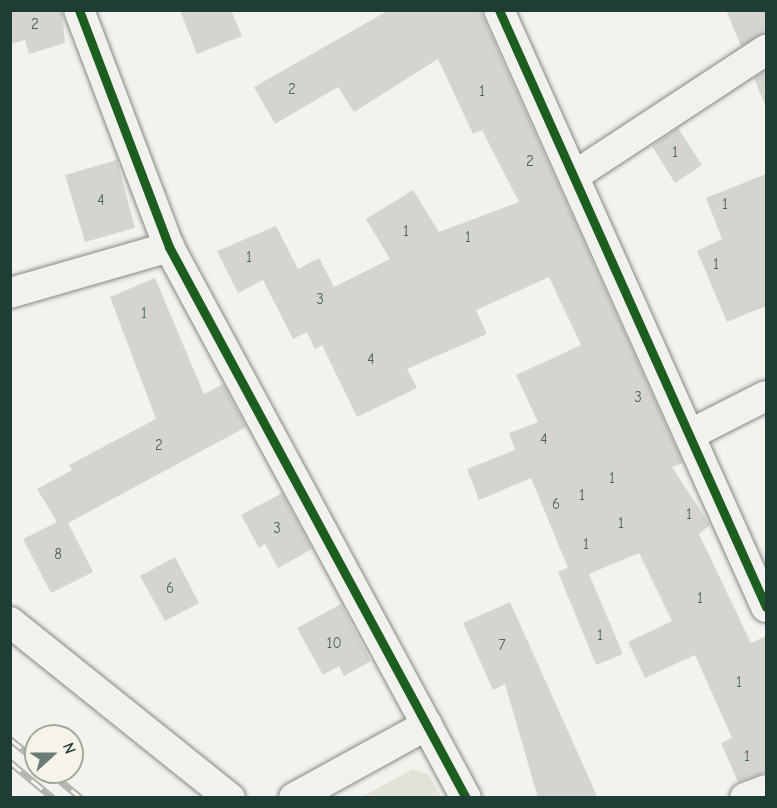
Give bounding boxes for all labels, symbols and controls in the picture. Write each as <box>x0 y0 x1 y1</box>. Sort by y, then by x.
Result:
house number: 2 <box>31 16 39 34</box>
house number: 2 <box>288 81 296 99</box>
house number: 1 <box>479 83 485 101</box>
house number: 1 <box>672 144 678 162</box>
house number: 2 <box>526 153 534 171</box>
house number: 4 <box>97 192 105 210</box>
house number: 1 <box>722 196 728 214</box>
house number: 1 <box>403 223 409 241</box>
house number: 1 <box>465 229 471 247</box>
house number: 1 <box>246 249 252 267</box>
house number: 1 <box>713 256 719 274</box>
house number: 3 <box>316 291 324 309</box>
house number: 1 <box>141 305 147 323</box>
house number: 4 <box>367 351 375 369</box>
house number: 3 <box>634 389 642 407</box>
house number: 4 <box>540 431 548 449</box>
house number: 2 <box>155 437 163 455</box>
house number: 1 <box>609 470 615 488</box>
house number: 1 <box>579 487 585 505</box>
house number: 6 <box>552 496 560 514</box>
house number: 1 <box>686 506 692 524</box>
house number: 1 <box>618 515 624 533</box>
house number: 3 <box>273 520 281 538</box>
house number: 1 <box>583 536 589 554</box>
house number: 8 <box>54 546 62 564</box>
house number: 6 <box>166 580 174 598</box>
house number: 1 <box>697 590 703 608</box>
house number: 1 <box>597 627 603 645</box>
house number: 10 <box>326 635 342 653</box>
house number: 7 <box>498 637 506 655</box>
house number: 1 <box>736 674 742 692</box>
north arrow <box>24 724 84 784</box>
text: N <box>59 740 79 756</box>
house number: 1 <box>744 748 750 766</box>

